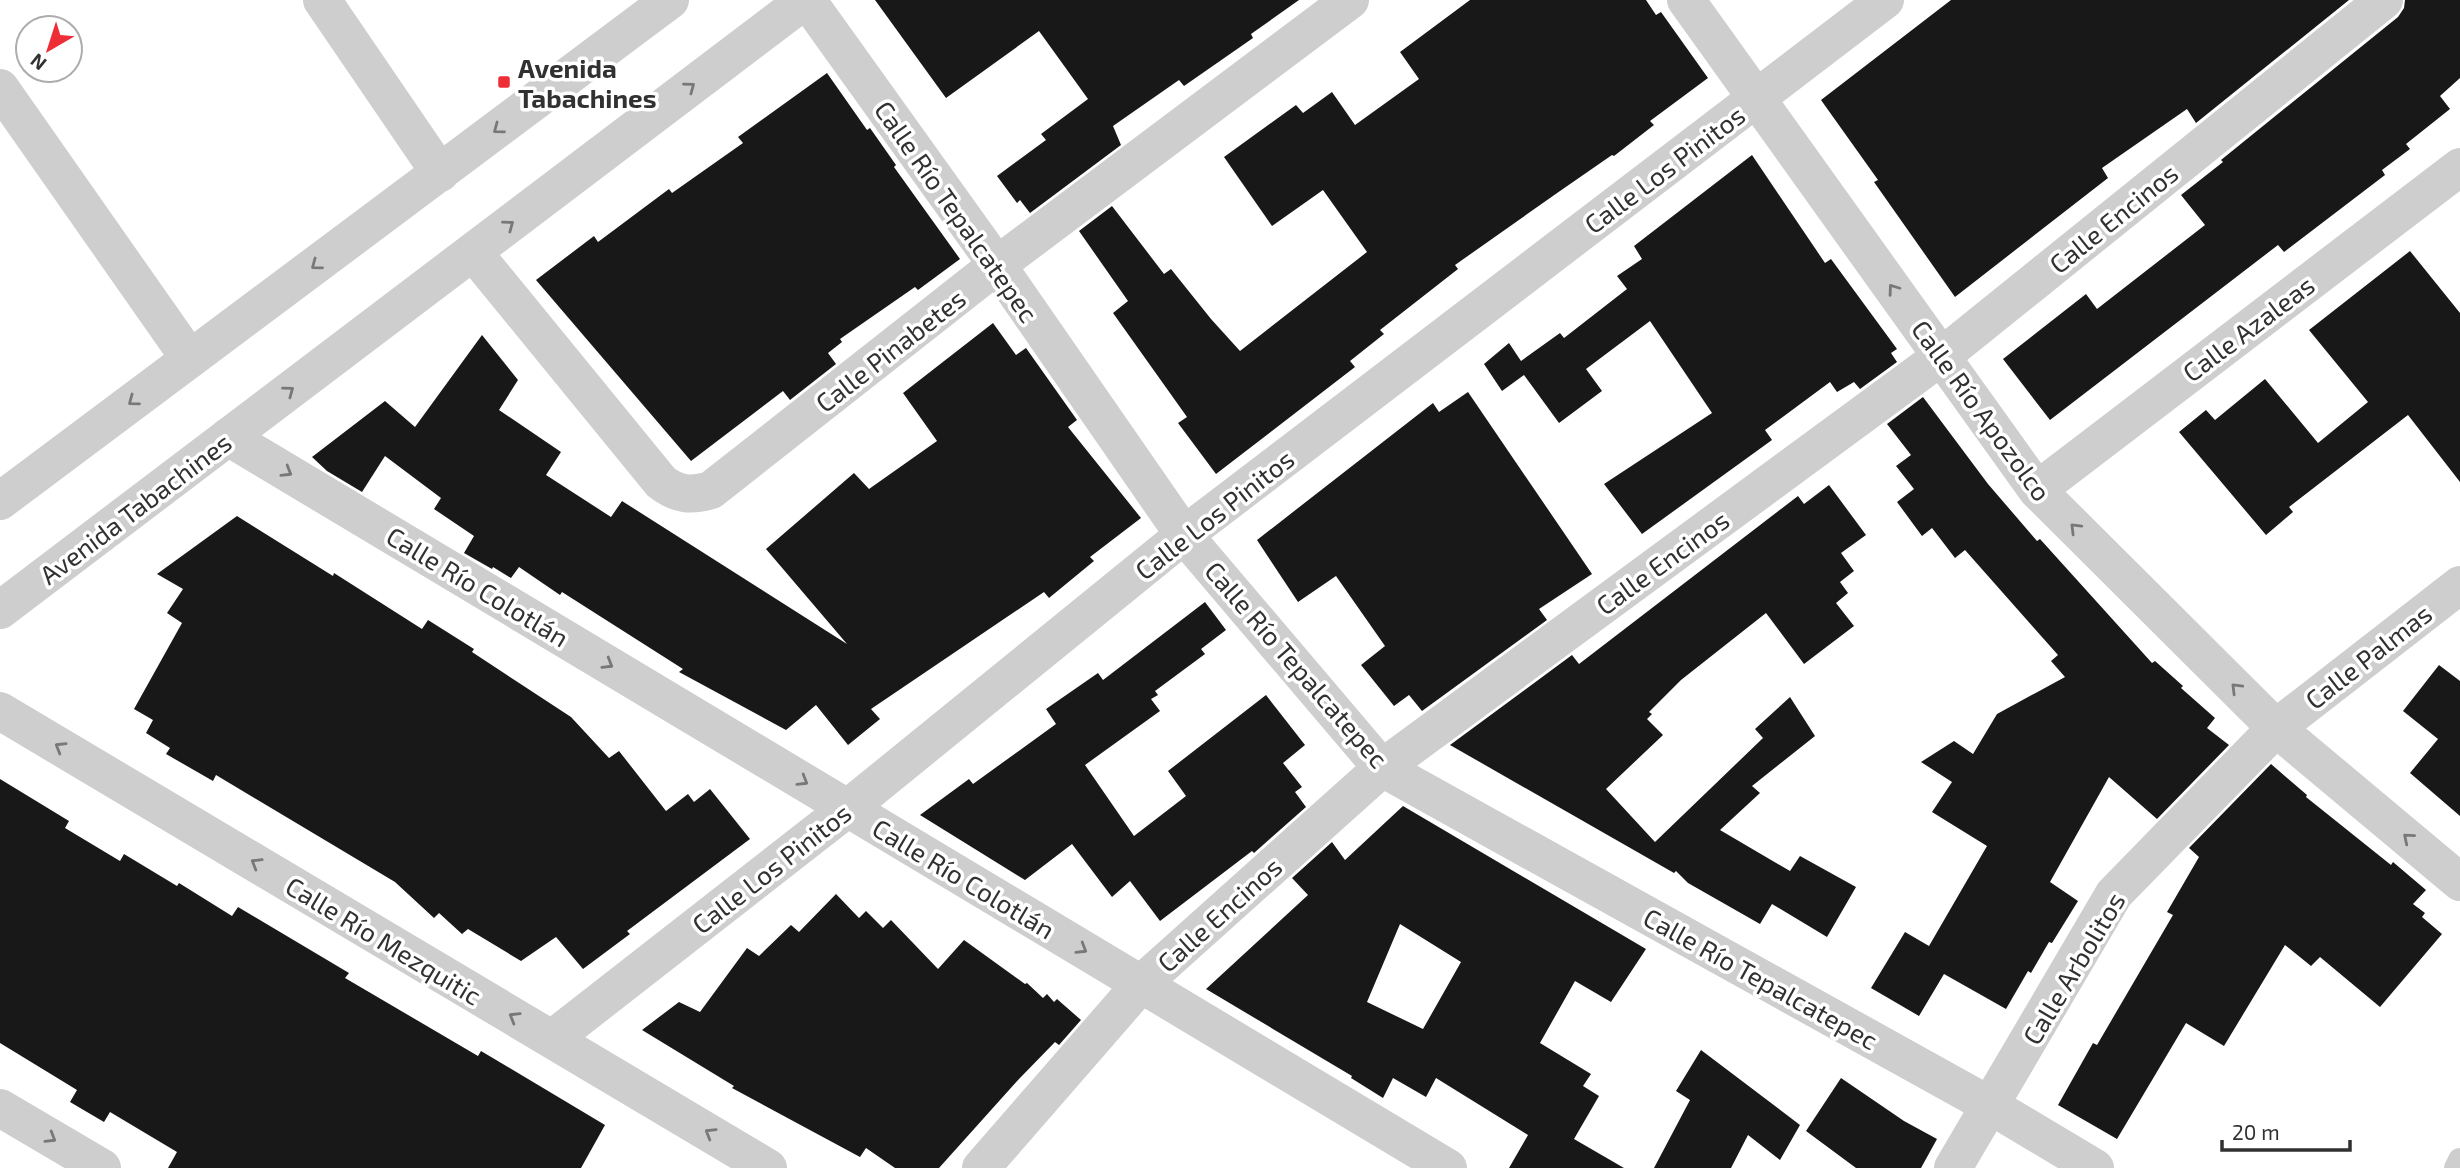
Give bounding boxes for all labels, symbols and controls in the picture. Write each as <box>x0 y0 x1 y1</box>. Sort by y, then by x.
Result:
north arrow <box>14 14 84 84</box>
text: N <box>25 49 51 76</box>
place label: Avenida Tabachines <box>518 52 657 113</box>
marker: Avenida Tabachines <box>496 74 512 90</box>
one-way arrow <box>683 82 695 95</box>
street label: Calle Río Tepalcatepec <box>869 95 1045 327</box>
street label: Calle Los Pinitos <box>1578 99 1750 239</box>
one-way arrow <box>493 121 506 133</box>
street label: Calle Encinos <box>2043 157 2183 279</box>
one-way arrow <box>502 220 514 233</box>
one-way arrow <box>311 257 324 269</box>
street label: Calle Azaleas <box>2176 269 2320 387</box>
street label: Calle Pinabetes <box>809 282 971 418</box>
one-way arrow <box>1889 284 1902 296</box>
street label: Calle Río Apozolco <box>1906 314 2058 506</box>
one-way arrow <box>281 387 294 400</box>
one-way arrow <box>129 393 141 405</box>
street label: Avenida Tabachines <box>33 426 237 590</box>
street label: Calle Los Pinitos <box>1129 442 1299 586</box>
one-way arrow <box>279 464 292 477</box>
street label: Calle Encinos <box>1590 504 1734 620</box>
street label: Calle Río Colotlán <box>382 520 574 652</box>
one-way arrow <box>2071 523 2084 536</box>
street label: Calle Río Tepalcatepec <box>1199 555 1395 773</box>
street label: Calle Palmas <box>2299 597 2437 715</box>
one-way arrow <box>601 656 614 669</box>
one-way arrow <box>2232 684 2245 697</box>
one-way arrow <box>54 742 67 755</box>
one-way arrow <box>796 773 809 786</box>
street label: Calle Los Pinitos <box>686 796 856 940</box>
street label: Calle Río Colotlán <box>868 812 1060 944</box>
one-way arrow <box>2403 834 2416 846</box>
street label: Calle Encinos <box>1151 850 1287 978</box>
one-way arrow <box>250 858 263 871</box>
street label: Calle Río Mezquitic <box>281 869 487 1011</box>
street label: Calle Arbolitos <box>2015 886 2131 1050</box>
street label: Calle Río Tepalcatepec <box>1639 901 1883 1055</box>
one-way arrow <box>1075 941 1088 954</box>
one-way arrow <box>509 1012 522 1025</box>
scale bar <box>2222 1108 2350 1152</box>
text: 20 m <box>2232 1119 2280 1144</box>
one-way arrow <box>704 1128 717 1141</box>
one-way arrow <box>44 1130 56 1143</box>

